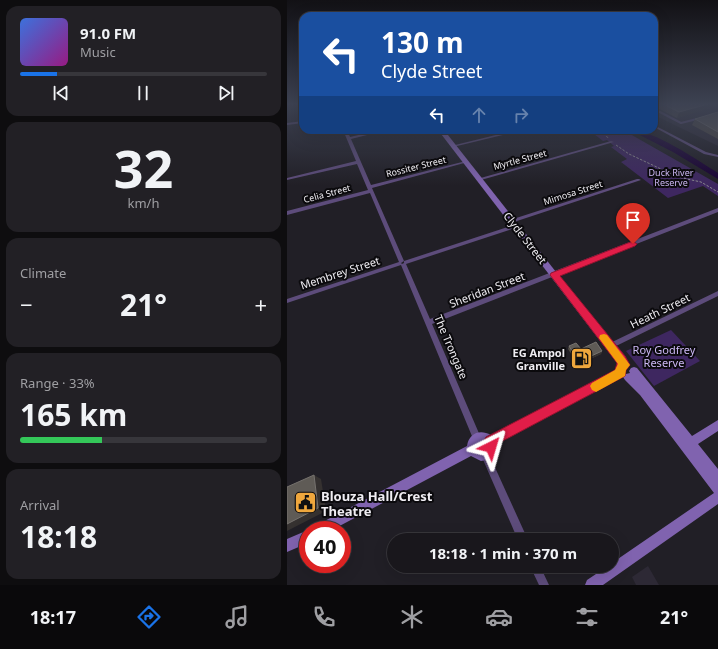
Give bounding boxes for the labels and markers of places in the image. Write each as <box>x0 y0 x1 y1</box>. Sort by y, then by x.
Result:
pin <box>616 203 650 244</box>
place label: EG Ampol Granville <box>513 345 565 373</box>
fuel station icon: EG Ampol Granville <box>568 346 594 372</box>
place label: Blouza Hall/Crest Theatre <box>321 487 433 520</box>
public building icon: Blouza Hall/Crest Theatre <box>293 490 319 516</box>

